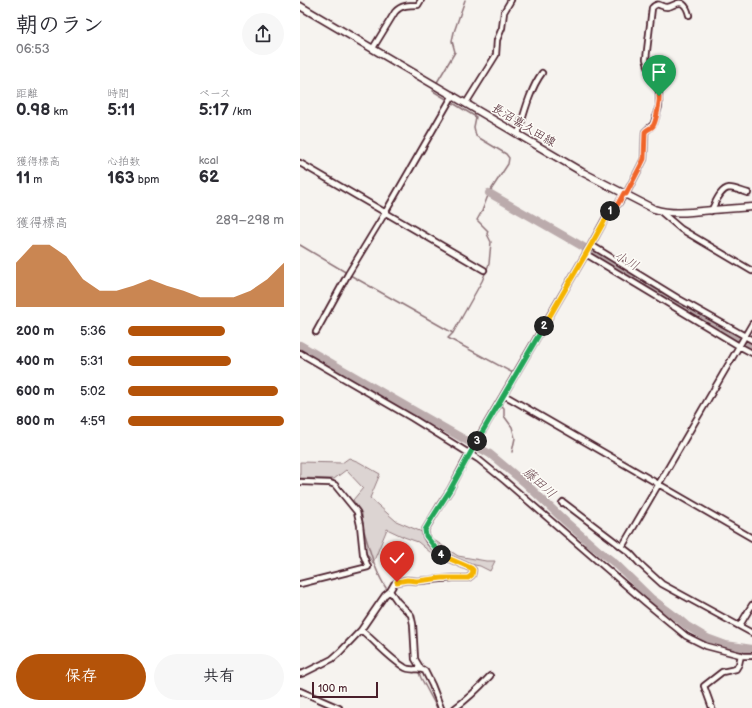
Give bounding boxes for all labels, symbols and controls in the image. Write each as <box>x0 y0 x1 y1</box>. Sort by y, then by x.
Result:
text: 朝のラン <box>16 12 104 39</box>
button: share <box>242 13 284 55</box>
text: 06:53 <box>16 41 50 57</box>
pin <box>642 55 676 96</box>
icon: arrive <box>648 61 670 83</box>
text: 距離 <box>16 87 38 100</box>
text: 時間 <box>107 87 129 100</box>
text: ペース <box>199 87 231 100</box>
text: 0.98 <box>16 100 51 120</box>
text: 5:11 <box>107 100 136 120</box>
text: 5:17 <box>199 100 229 120</box>
street label: 長沼喜久田線 <box>489 100 558 150</box>
text: km <box>51 105 68 118</box>
text: /km <box>229 105 252 118</box>
text: kcal <box>199 154 218 167</box>
text: 獲得標高 <box>16 155 60 168</box>
text: 心拍数 <box>107 155 140 168</box>
text: 62 <box>199 167 219 187</box>
text: 11 <box>16 168 30 188</box>
text: 163 <box>107 168 135 188</box>
text: m <box>30 173 42 186</box>
text: bpm <box>135 173 159 186</box>
pin: 1 <box>600 201 620 221</box>
text: 1 <box>608 204 612 217</box>
text: 289–298 m <box>216 212 284 228</box>
text: 獲得標高 <box>16 215 68 231</box>
water label: 小川 <box>611 247 642 274</box>
pin: 2 <box>534 316 554 336</box>
text: 2 <box>541 319 547 332</box>
text: 200 m <box>16 323 54 339</box>
text: 5:36 <box>80 323 106 339</box>
text: 400 m <box>16 353 54 369</box>
text: 5:31 <box>80 353 103 369</box>
text: 600 m <box>16 383 55 399</box>
text: 5:02 <box>80 383 105 399</box>
text: 800 m <box>16 413 55 429</box>
text: 4:59 <box>80 413 106 429</box>
pin: 3 <box>467 431 487 451</box>
text: 3 <box>474 434 480 447</box>
water label: 藤田川 <box>519 464 559 502</box>
pin <box>380 541 414 582</box>
pin: 4 <box>431 545 451 565</box>
icon: check <box>386 547 408 569</box>
text: 4 <box>438 548 444 561</box>
button: 保存 <box>16 654 146 700</box>
button: 共有 <box>154 654 284 700</box>
scale bar <box>312 680 378 699</box>
text: 100 m <box>318 682 347 695</box>

